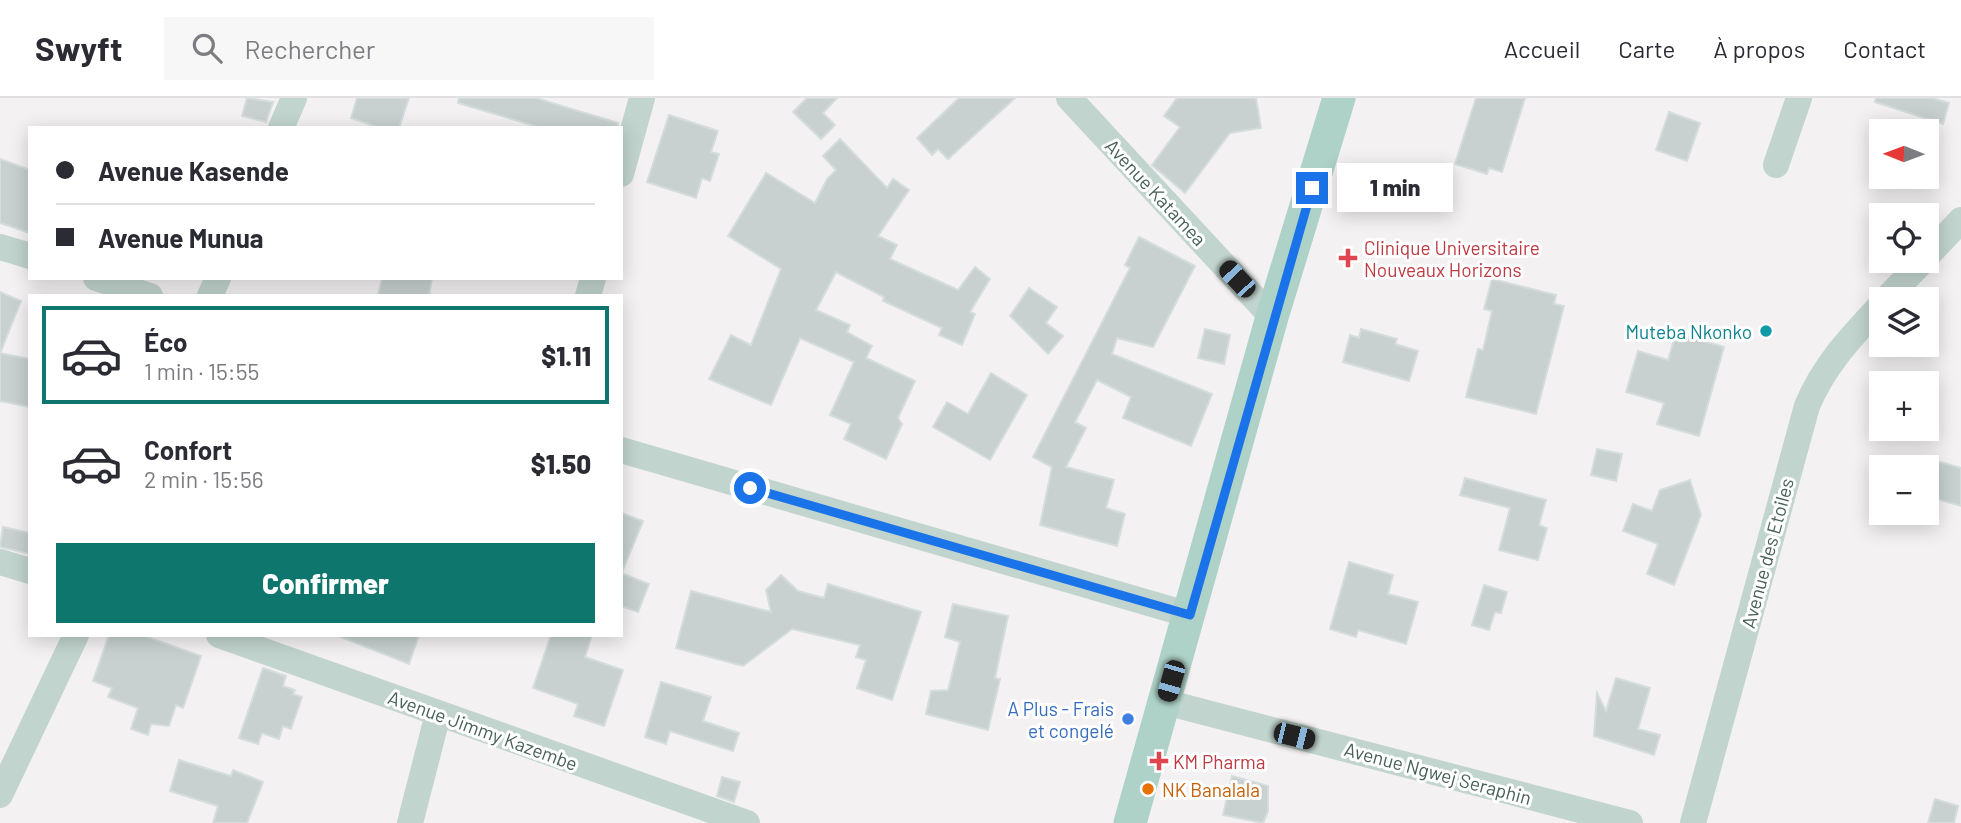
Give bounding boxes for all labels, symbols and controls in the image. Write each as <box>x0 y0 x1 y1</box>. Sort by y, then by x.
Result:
search box <box>164 17 654 80</box>
text: Swyft <box>35 28 122 68</box>
icon: search <box>188 29 226 67</box>
text: Rechercher <box>244 33 375 64</box>
text: Accueil <box>1504 34 1580 63</box>
text: Carte <box>1618 34 1675 63</box>
text: À propos <box>1713 34 1805 63</box>
text: Contact <box>1843 34 1926 63</box>
north arrow <box>1869 119 1939 189</box>
map controls <box>1869 119 1939 525</box>
street label: Avenue Katamea <box>1101 134 1211 250</box>
text: Avenue Kasende <box>98 155 289 186</box>
callout: 1 min <box>1336 164 1452 212</box>
route end <box>1296 172 1328 204</box>
text: 1 min <box>1370 173 1420 201</box>
button: locate <box>1869 203 1939 273</box>
text: Avenue Munua <box>98 222 264 253</box>
place label: Clinique Universitaire Nouveaux Horizons <box>1364 236 1540 281</box>
marker: Clinique Universitaire Nouveaux Horizons <box>1338 248 1358 268</box>
car <box>1215 256 1260 302</box>
button: layers <box>1869 287 1939 357</box>
place label: Muteba Nkonko <box>1625 320 1752 343</box>
marker: Muteba Nkonko <box>1758 323 1774 339</box>
icon: car <box>60 324 123 387</box>
text: Éco <box>144 326 187 357</box>
text: $1.11 <box>541 340 591 371</box>
text: 1 min · 15:55 <box>144 357 259 385</box>
button: + <box>1869 371 1939 441</box>
icon: car <box>60 432 123 495</box>
text: Confort <box>144 434 232 465</box>
text: $1.50 <box>531 448 591 479</box>
button: − <box>1869 455 1939 525</box>
text: 2 min · 15:56 <box>144 465 264 493</box>
route start <box>734 472 766 504</box>
street label: Avenue des Etoiles <box>1736 476 1798 630</box>
button: Confirmer <box>56 543 595 623</box>
car <box>1156 658 1187 704</box>
street label: Avenue Jimmy Kazembe <box>385 685 581 775</box>
place label: A Plus - Frais et congelé <box>1008 697 1114 742</box>
marker: A Plus - Frais et congelé <box>1120 711 1136 727</box>
car <box>1272 721 1317 751</box>
street label: Avenue Ngwej Seraphin <box>1342 737 1534 809</box>
place label: KM Pharma <box>1173 750 1266 773</box>
marker: KM Pharma <box>1151 753 1167 769</box>
place label: NK Banalala <box>1162 778 1260 801</box>
marker: NK Banalala <box>1140 781 1156 797</box>

